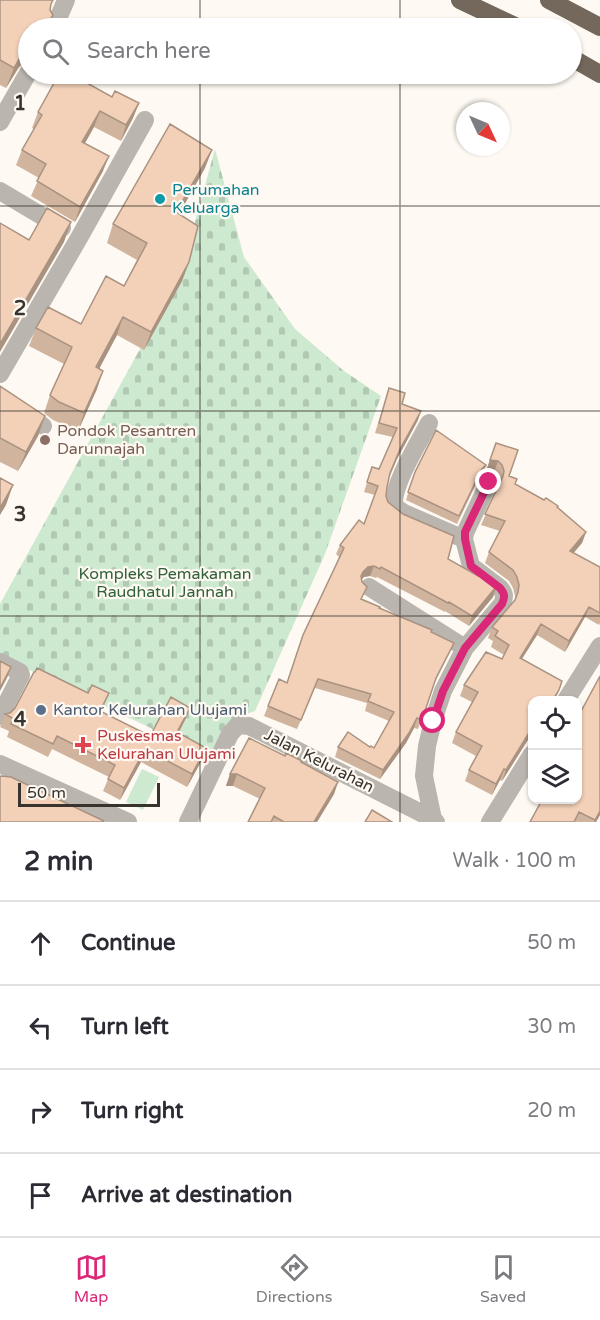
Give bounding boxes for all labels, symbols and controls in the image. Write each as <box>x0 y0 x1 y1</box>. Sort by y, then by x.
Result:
search box <box>18 18 582 84</box>
icon: search <box>39 35 72 68</box>
text: Search here <box>87 38 211 64</box>
text: 1 <box>14 92 26 116</box>
north arrow <box>456 102 510 156</box>
place label: Perumahan Keluarga <box>172 180 260 218</box>
marker: Perumahan Keluarga <box>153 192 167 206</box>
text: 2 <box>14 297 26 321</box>
place label: Pondok Pesantren Darunnajah <box>57 421 196 459</box>
marker: Pondok Pesantren Darunnajah <box>38 433 52 447</box>
route end <box>475 468 501 494</box>
text: 3 <box>14 503 26 527</box>
park label: Kompleks Pemakaman Raudhatul Jannah <box>79 564 252 602</box>
map controls <box>528 696 582 804</box>
button: locate <box>528 696 582 750</box>
place label: Kantor Kelurahan Ulujami <box>53 700 247 720</box>
marker: Kantor Kelurahan Ulujami <box>34 703 48 717</box>
route start <box>419 707 445 733</box>
text: 4 <box>14 708 27 732</box>
street label: Jalan Kelurahan <box>261 725 377 797</box>
place label: Puskesmas Kelurahan Ulujami <box>97 726 236 764</box>
marker: Puskesmas Kelurahan Ulujami <box>74 736 92 754</box>
button: layers <box>528 750 582 804</box>
scale bar <box>18 780 160 808</box>
text: 50 m <box>27 783 66 803</box>
text: 2 min <box>24 846 93 877</box>
text: Walk · 100 m <box>453 849 576 873</box>
icon: ahead <box>24 927 57 960</box>
text: Continue <box>81 930 176 956</box>
text: 50 m <box>527 931 576 955</box>
icon: left <box>24 1011 57 1044</box>
text: Turn left <box>81 1014 169 1040</box>
text: 30 m <box>527 1015 576 1039</box>
icon: right <box>24 1095 57 1128</box>
text: Turn right <box>81 1098 183 1124</box>
text: 20 m <box>527 1099 576 1123</box>
icon: arrive <box>24 1179 57 1212</box>
text: Arrive at destination <box>81 1182 292 1208</box>
tab: Map <box>74 1251 108 1307</box>
tab: Directions <box>256 1251 332 1307</box>
tab: Saved <box>480 1251 526 1307</box>

